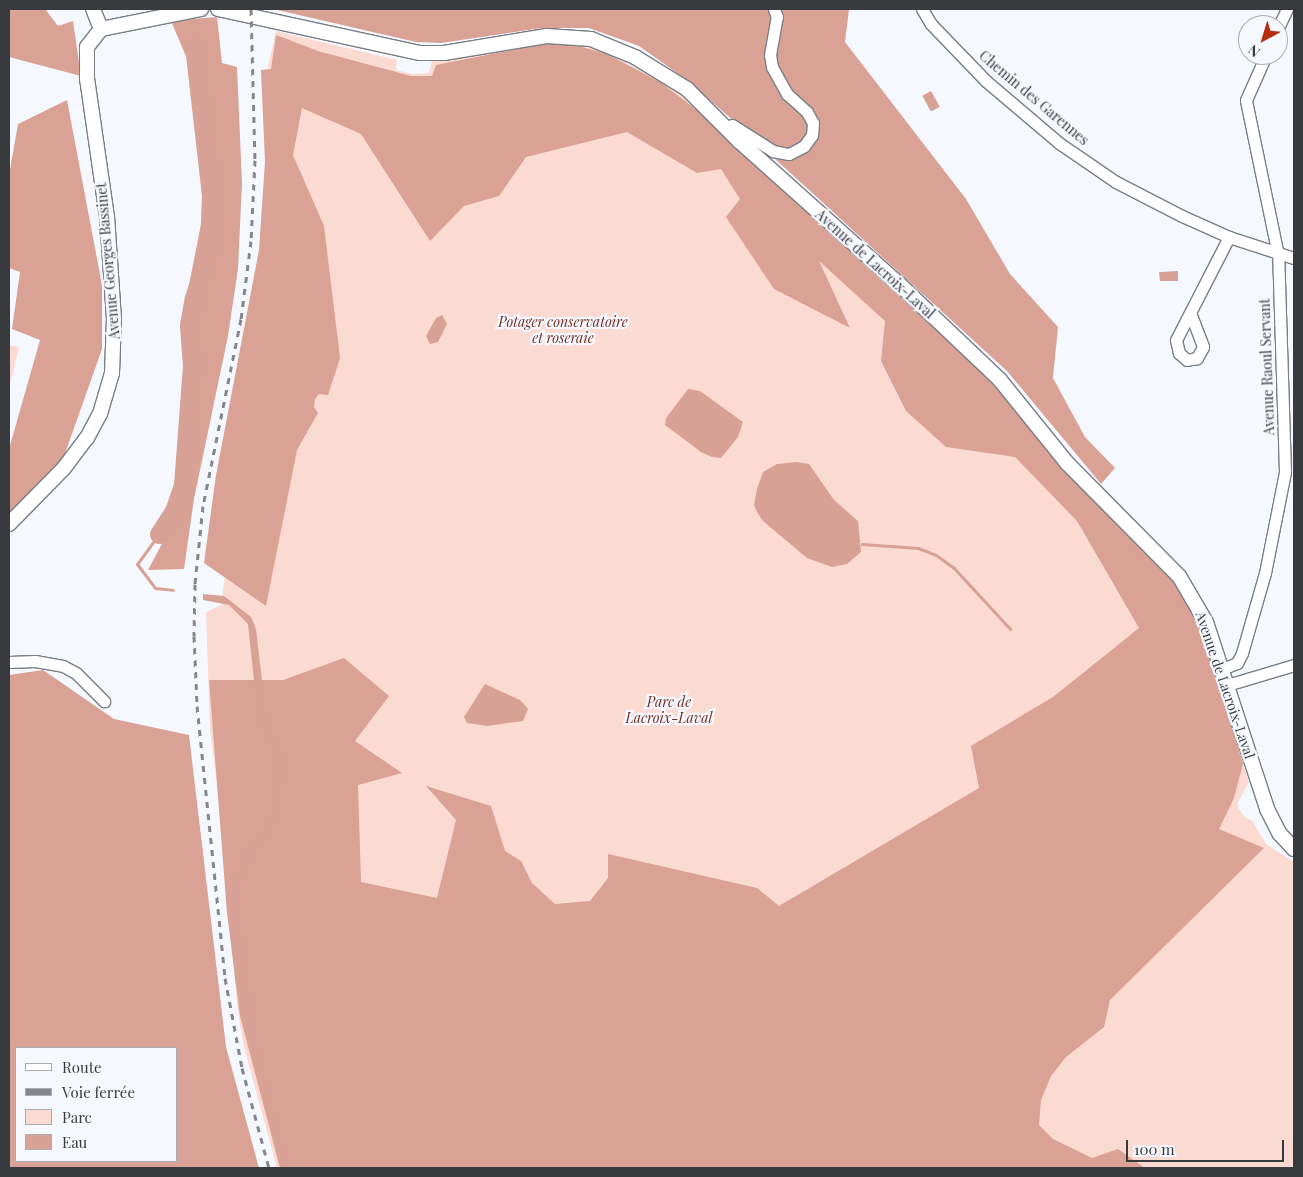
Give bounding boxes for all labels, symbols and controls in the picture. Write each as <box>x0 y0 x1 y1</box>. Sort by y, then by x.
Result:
north arrow <box>1238 15 1288 65</box>
text: N <box>1244 41 1264 62</box>
street label: Chemin des Garennes <box>976 47 1092 149</box>
street label: Avenue Georges Bassinet <box>93 182 123 340</box>
street label: Avenue de Lacroix-Laval <box>812 206 938 322</box>
street label: Avenue Raoul Servant <box>1256 298 1278 436</box>
park label: Potager conservatoire et roseraie <box>498 314 628 347</box>
street label: Avenue de Lacroix-Laval <box>1192 609 1258 761</box>
park label: Parc de Lacroix-Laval <box>626 694 712 726</box>
legend <box>15 1047 178 1162</box>
text: Route <box>62 1057 102 1077</box>
text: Voie ferrée <box>62 1082 135 1102</box>
text: Parc <box>62 1107 92 1127</box>
scale bar <box>1128 1130 1286 1162</box>
text: Eau <box>62 1132 87 1152</box>
text: 100 m <box>1134 1139 1175 1159</box>

